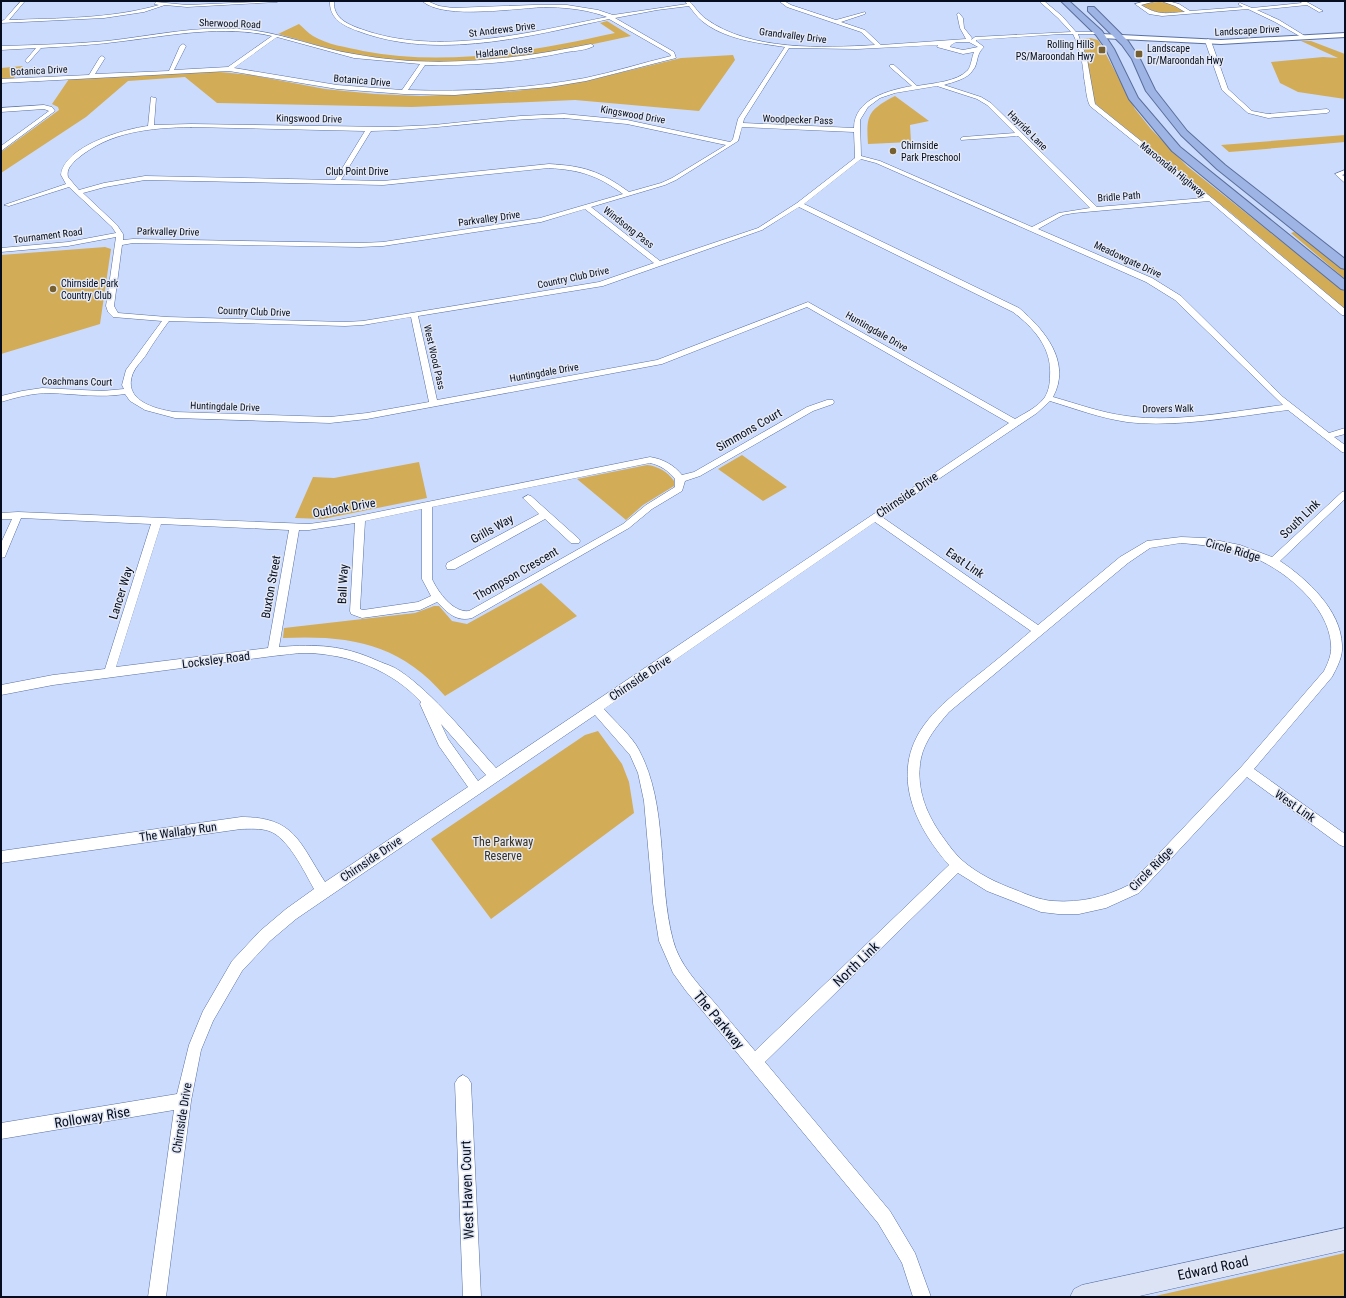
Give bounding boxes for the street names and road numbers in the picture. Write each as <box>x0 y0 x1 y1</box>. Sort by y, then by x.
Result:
street label: Sherwood Road <box>199 17 261 30</box>
street label: St Andrews Drive <box>468 20 536 39</box>
street label: Landscape Drive <box>1214 23 1280 38</box>
street label: Grandvalley Drive <box>759 26 828 45</box>
street label: Haldane Close <box>475 43 533 60</box>
street label: Botanica Drive <box>10 63 68 77</box>
street label: Botanica Drive <box>333 73 391 88</box>
street label: Kingswood Drive <box>600 103 667 126</box>
street label: Hayride Lane <box>1006 108 1050 153</box>
street label: Kingswood Drive <box>276 112 342 125</box>
street label: Woodpecker Pass <box>763 113 834 126</box>
street label: Maroondah Highway <box>1138 140 1208 199</box>
street label: Club Point Drive <box>326 166 389 177</box>
street label: Bridle Path <box>1097 189 1141 203</box>
street label: Windsong Pass <box>601 204 656 251</box>
street label: Parkvalley Drive <box>457 209 521 228</box>
street label: Parkvalley Drive <box>137 225 200 238</box>
street label: Tournament Road <box>13 226 83 245</box>
street label: Meadowgate Drive <box>1092 239 1164 280</box>
street label: Country Club Drive <box>536 264 610 290</box>
street label: Country Club Drive <box>217 305 291 318</box>
street label: Huntingdale Drive <box>844 309 910 354</box>
street label: West Wood Pass <box>422 324 447 391</box>
street label: Huntingdale Drive <box>509 361 580 384</box>
street label: Coachmans Court <box>42 375 112 388</box>
street label: Huntingdale Drive <box>190 400 260 413</box>
street label: Drovers Walk <box>1142 403 1194 414</box>
street label: Simmons Court <box>714 405 785 454</box>
street label: Chirnside Drive <box>874 469 941 521</box>
street label: Outlook Drive <box>312 496 377 520</box>
street label: South Link <box>1277 496 1323 541</box>
street label: Grills Way <box>468 512 516 546</box>
street label: Circle Ridge <box>1204 535 1262 565</box>
street label: Thompson Crescent <box>471 544 561 604</box>
street label: East Link <box>943 545 987 581</box>
street label: Buxton Street <box>259 554 284 620</box>
street label: Ball Way <box>335 564 351 604</box>
street label: Lancer Way <box>106 565 136 621</box>
street label: Locksley Road <box>181 649 251 671</box>
street label: Chirnside Drive <box>607 652 674 704</box>
street label: West Link <box>1272 787 1318 825</box>
street label: The Wallaby Run <box>138 820 218 844</box>
street label: Chirnside Drive <box>338 833 405 885</box>
street label: Circle Ridge <box>1126 844 1176 894</box>
street label: North Link <box>830 938 883 990</box>
street label: The Parkway <box>690 988 748 1052</box>
street label: Chirnside Drive <box>170 1081 195 1154</box>
street label: Rolloway Rise <box>53 1103 131 1131</box>
street label: West Haven Court <box>457 1140 477 1240</box>
street label: Edward Road <box>1176 1253 1250 1283</box>

